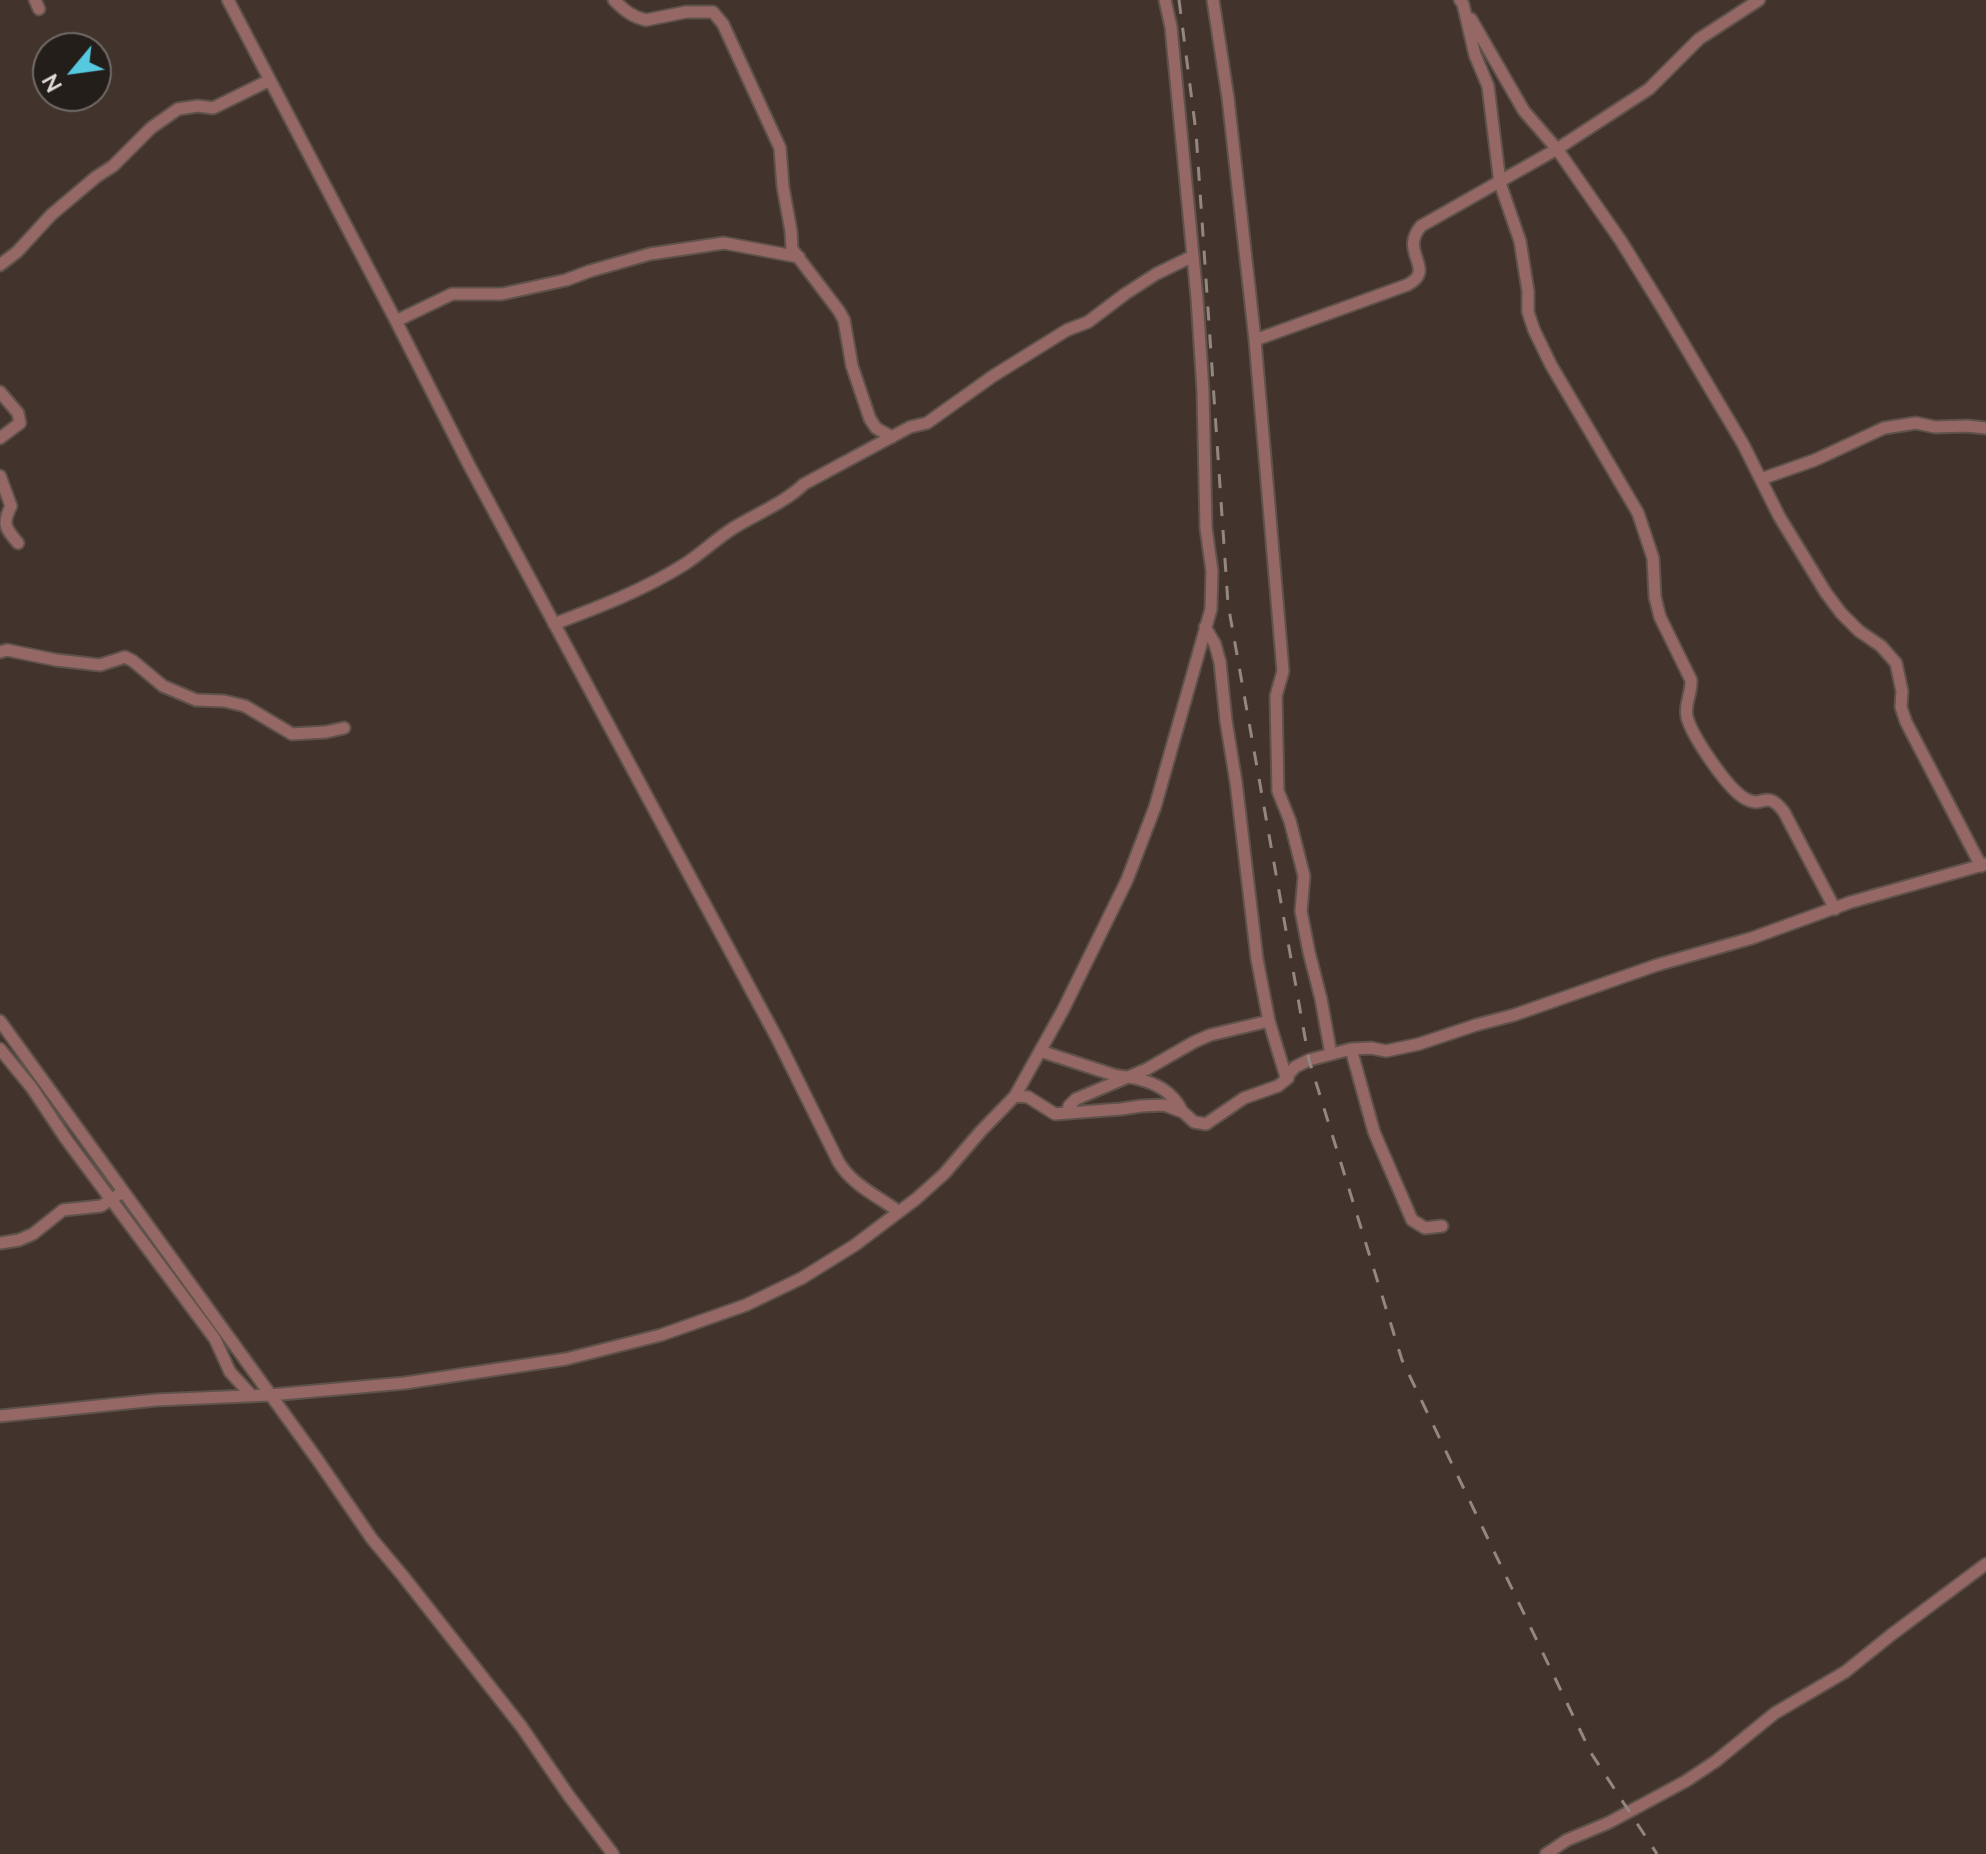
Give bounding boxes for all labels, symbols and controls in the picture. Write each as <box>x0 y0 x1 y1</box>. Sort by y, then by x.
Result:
north arrow <box>32 32 112 112</box>
text: N <box>36 68 70 97</box>

